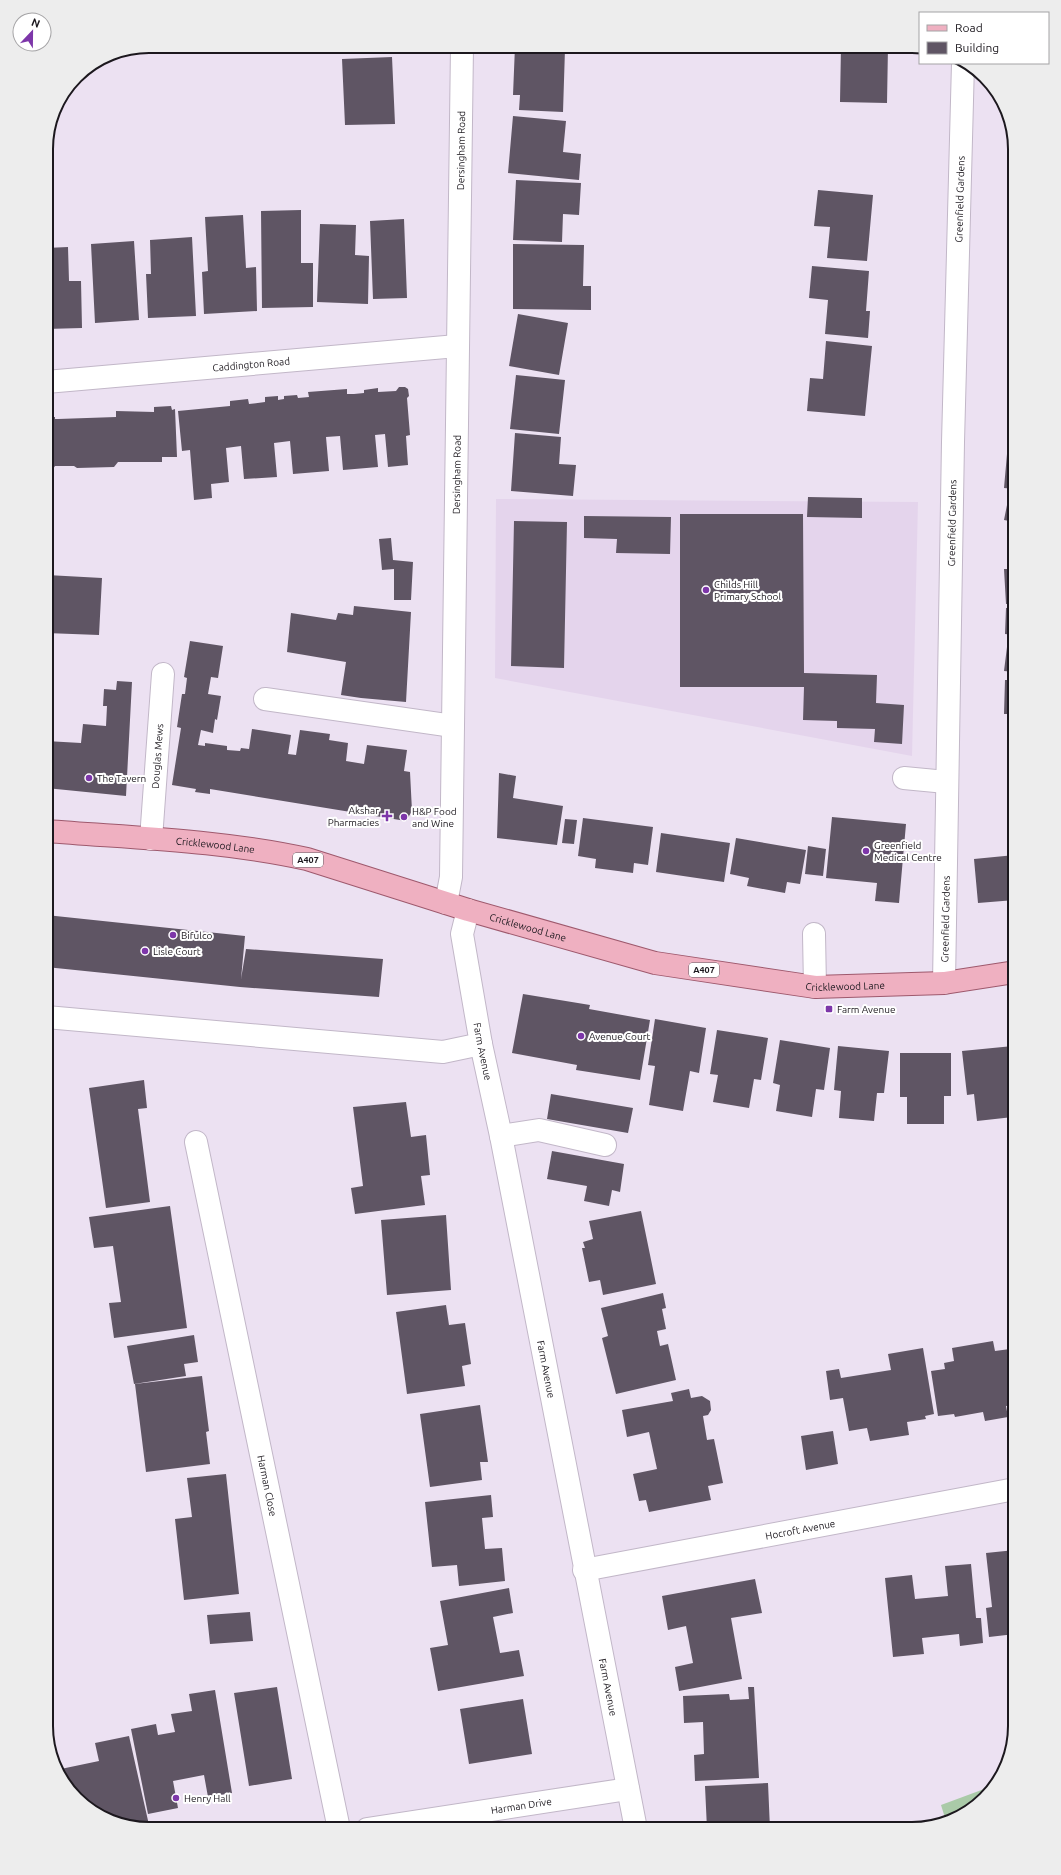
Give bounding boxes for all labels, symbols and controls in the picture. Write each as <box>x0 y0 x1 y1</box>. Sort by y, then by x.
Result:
north arrow <box>12 12 52 52</box>
legend <box>919 12 1049 64</box>
text: N <box>30 16 42 30</box>
text: Road <box>955 21 983 34</box>
text: Building <box>955 41 999 54</box>
street label: Dersingham Road <box>455 111 467 190</box>
street label: Greenfield Gardens <box>953 156 967 243</box>
street label: Caddington Road <box>212 356 291 373</box>
street label: Dersingham Road <box>451 435 463 514</box>
street label: Greenfield Gardens <box>946 480 958 567</box>
place label: Childs Hill Primary School <box>714 579 781 602</box>
marker: Childs Hill Primary School <box>701 585 711 595</box>
street label: Douglas Mews <box>150 723 165 789</box>
marker: The Tavern <box>84 773 94 783</box>
place label: The Tavern <box>97 773 146 784</box>
place label: Akshar Pharmacies <box>328 805 379 828</box>
place label: H&P Food and Wine <box>412 806 457 829</box>
marker: Akshar Pharmacies <box>382 811 392 821</box>
marker: H&P Food and Wine <box>399 812 409 822</box>
street label: Cricklewood Lane <box>175 835 256 855</box>
place label: Greenfield Medical Centre <box>874 840 942 863</box>
marker: Greenfield Medical Centre <box>861 846 871 856</box>
road number: A407 <box>293 853 323 867</box>
street label: Greenfield Gardens <box>939 876 952 962</box>
street label: Cricklewood Lane <box>488 911 568 944</box>
marker: Bifulco <box>168 930 178 940</box>
place label: Bifulco <box>181 930 213 941</box>
marker: Lisle Court <box>140 946 150 956</box>
place label: Lisle Court <box>153 946 201 957</box>
road number: A407 <box>689 963 719 977</box>
street label: Cricklewood Lane <box>805 980 885 993</box>
marker: Farm Avenue <box>824 1004 834 1014</box>
place label: Farm Avenue <box>837 1004 895 1015</box>
street label: Farm Avenue <box>471 1022 494 1081</box>
marker: Avenue Court <box>576 1031 586 1041</box>
place label: Avenue Court <box>589 1031 650 1042</box>
street label: Farm Avenue <box>535 1339 557 1399</box>
street label: Harman Close <box>255 1454 279 1517</box>
street label: Hocroft Avenue <box>764 1518 836 1542</box>
street label: Farm Avenue <box>597 1657 619 1717</box>
marker: Henry Hall <box>171 1793 181 1803</box>
place label: Henry Hall <box>184 1793 231 1804</box>
street label: Harman Drive <box>490 1796 552 1816</box>

